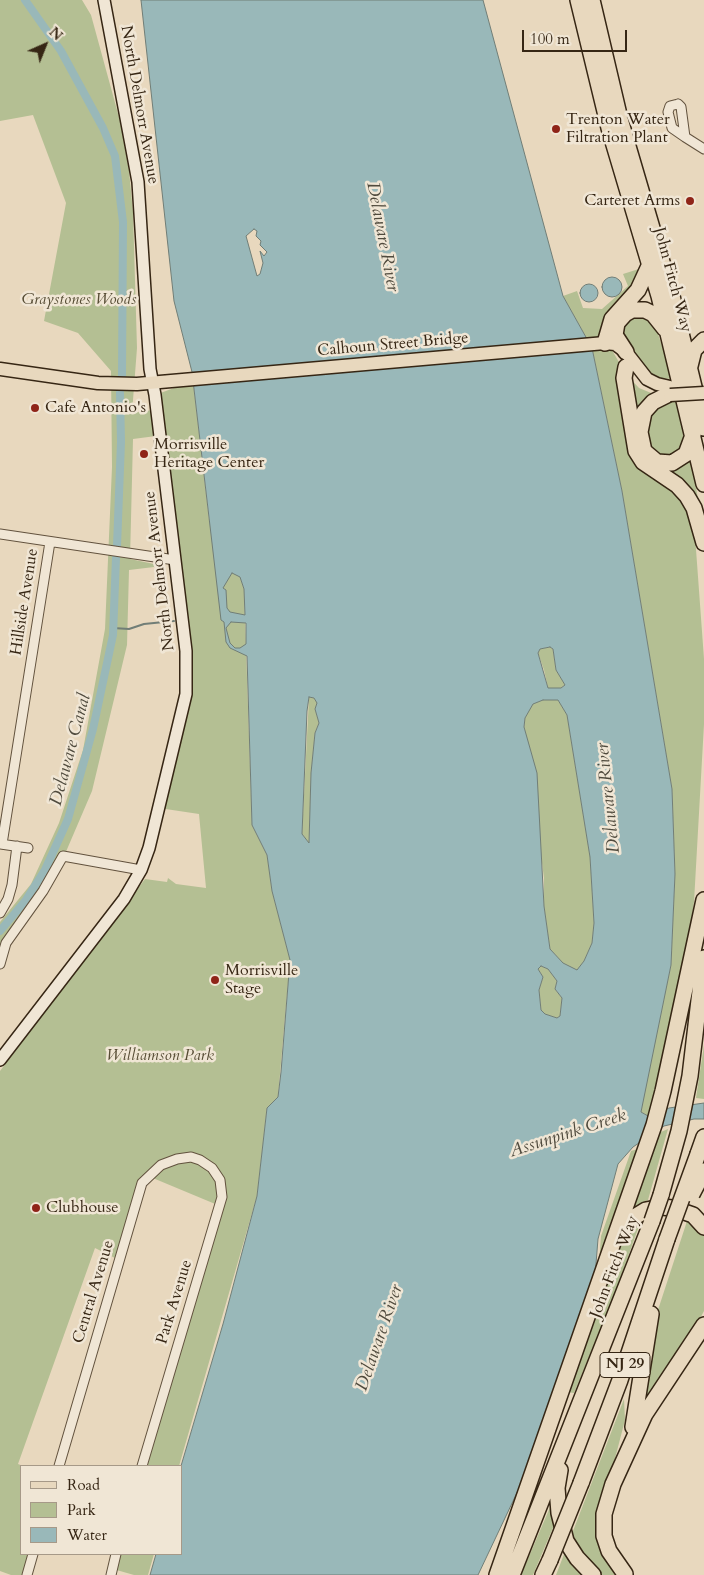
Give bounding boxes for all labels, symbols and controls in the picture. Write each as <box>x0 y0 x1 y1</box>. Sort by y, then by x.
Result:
north arrow <box>20 20 70 70</box>
scale bar <box>524 20 629 52</box>
text: N <box>45 23 67 45</box>
street label: North Delmorr Avenue <box>116 24 162 186</box>
text: 100 m <box>530 29 570 49</box>
place label: Trenton Water Filtration Plant <box>566 110 670 148</box>
marker: Trenton Water Filtration Plant <box>550 123 562 135</box>
water label: Delaware River <box>361 180 403 294</box>
place label: Carteret Arms <box>584 191 680 211</box>
marker: Carteret Arms <box>684 195 696 207</box>
street label: John Fitch Way <box>649 225 695 335</box>
park label: Graystones Woods <box>22 290 136 310</box>
street label: Calhoun Street Bridge <box>317 329 469 361</box>
place label: Cafe Antonio's <box>45 398 146 418</box>
marker: Cafe Antonio's <box>29 402 41 414</box>
place label: Morrisville Heritage Center <box>154 435 264 473</box>
marker: Morrisville Heritage Center <box>138 448 150 460</box>
street label: North Delmorr Avenue <box>141 490 179 652</box>
street label: Hillside Avenue <box>7 547 43 657</box>
water label: Delaware Canal <box>46 692 96 808</box>
water label: Delaware River <box>592 742 626 854</box>
place label: Morrisville Stage <box>225 961 298 999</box>
marker: Morrisville Stage <box>209 974 221 986</box>
park label: Williamson Park <box>106 1046 214 1066</box>
water label: Assunpink Creek <box>507 1105 629 1163</box>
place label: Clubhouse <box>46 1198 118 1218</box>
marker: Clubhouse <box>30 1202 42 1214</box>
street label: John Fitch Way <box>587 1213 643 1321</box>
street label: Central Avenue <box>69 1238 119 1346</box>
street label: Park Avenue <box>153 1258 197 1346</box>
water label: Delaware River <box>352 1282 408 1394</box>
road number: NJ 29 <box>600 1352 650 1378</box>
legend <box>20 1465 182 1555</box>
text: Road <box>67 1475 100 1495</box>
text: Park <box>67 1500 96 1520</box>
text: Water <box>67 1525 107 1545</box>

